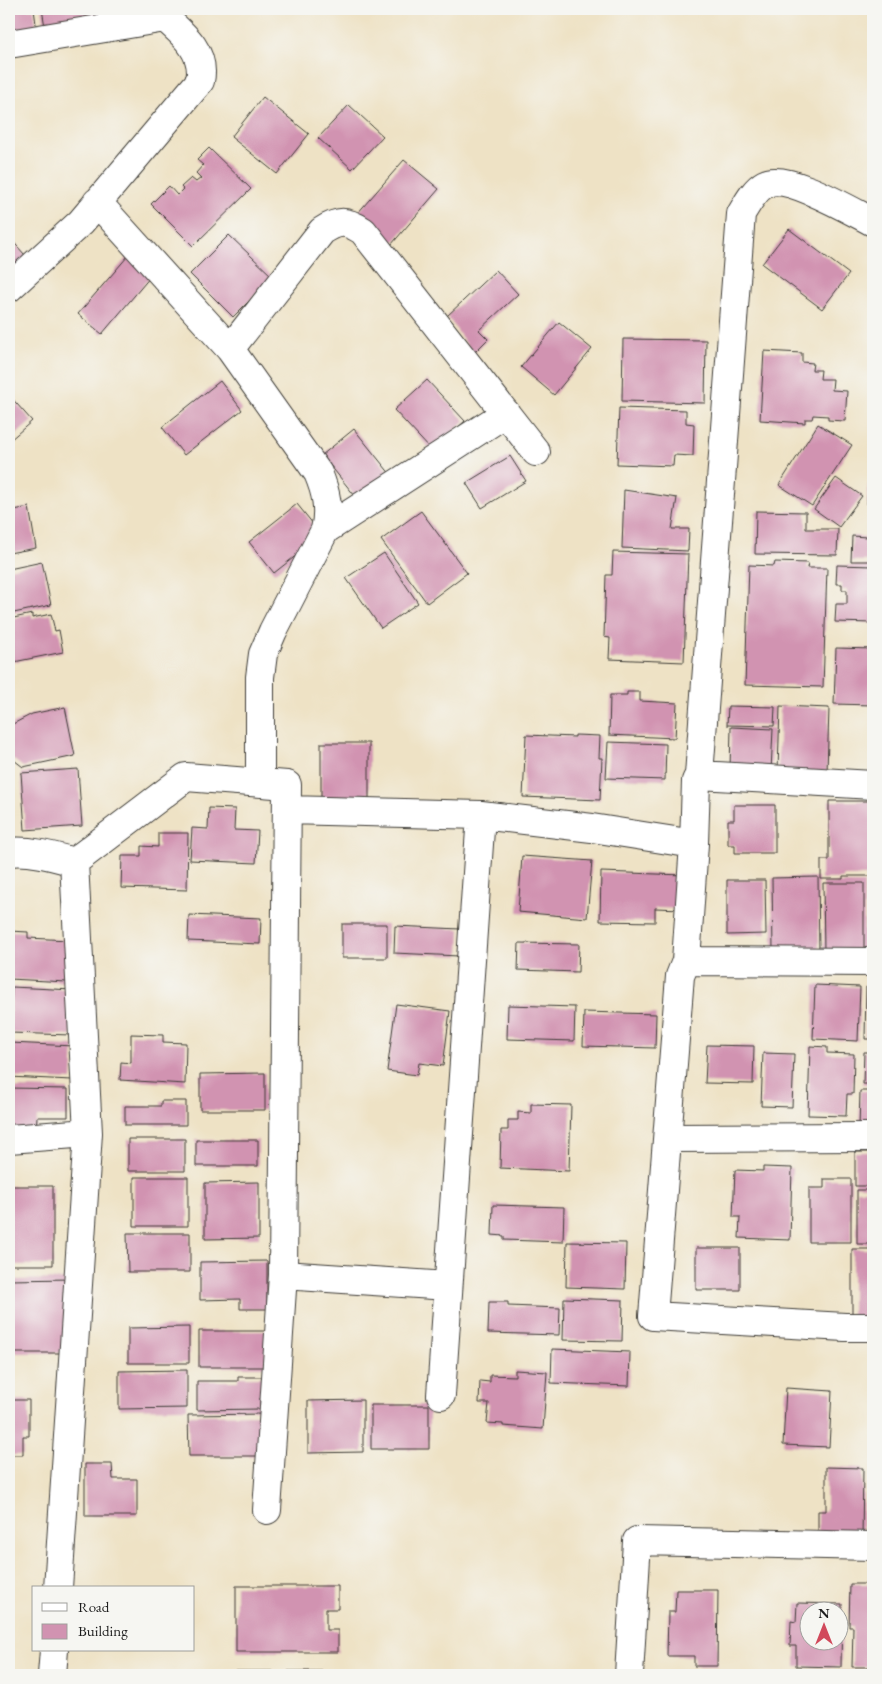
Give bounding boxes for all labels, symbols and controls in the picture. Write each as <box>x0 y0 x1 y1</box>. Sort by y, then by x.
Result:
legend <box>32 1586 195 1652</box>
text: Road <box>78 1597 110 1616</box>
north arrow <box>800 1602 850 1652</box>
text: N <box>818 1604 830 1622</box>
text: Building <box>78 1621 128 1640</box>

